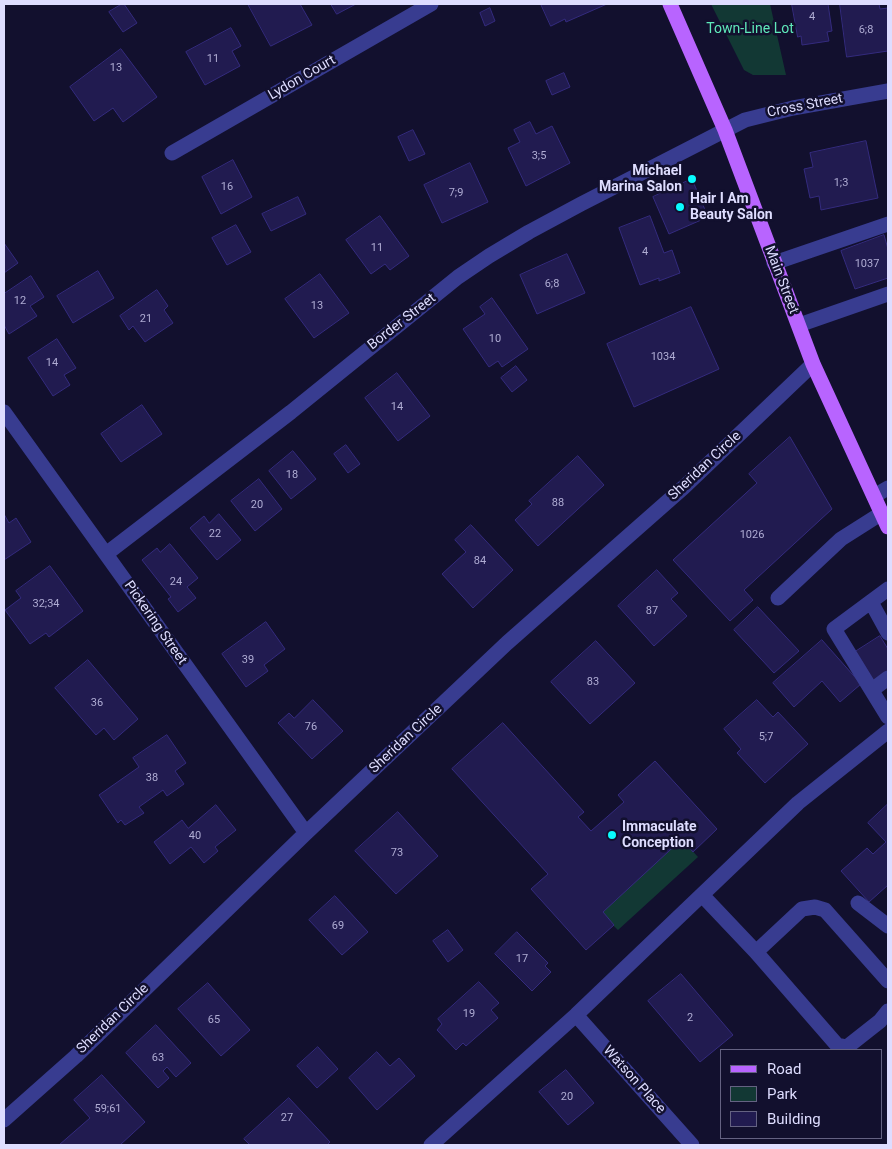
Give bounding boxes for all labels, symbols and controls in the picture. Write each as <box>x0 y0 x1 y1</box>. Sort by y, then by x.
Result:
house number: 4 <box>809 10 815 24</box>
park label: Town-Line Lot <box>706 21 794 37</box>
house number: 6;8 <box>859 23 873 37</box>
house number: 11 <box>207 52 219 66</box>
street label: Lydon Court <box>265 52 339 104</box>
house number: 13 <box>110 61 122 75</box>
street label: Cross Street <box>766 90 844 122</box>
house number: 3;5 <box>532 149 546 163</box>
place label: Michael Marina Salon <box>599 163 682 196</box>
marker: Michael Marina Salon <box>686 173 698 185</box>
house number: 1;3 <box>834 176 848 190</box>
house number: 16 <box>221 180 233 194</box>
house number: 7;9 <box>449 186 463 200</box>
place label: Hair I Am Beauty Salon <box>690 191 773 223</box>
marker: Hair I Am Beauty Salon <box>674 201 686 213</box>
house number: 11 <box>371 241 383 255</box>
street label: Main Street <box>760 244 802 316</box>
house number: 4 <box>642 245 648 259</box>
house number: 1037 <box>855 257 879 271</box>
house number: 6;8 <box>545 277 559 291</box>
street label: Border Street <box>365 290 439 354</box>
house number: 12 <box>14 294 26 308</box>
house number: 13 <box>311 299 323 313</box>
house number: 21 <box>140 312 152 326</box>
house number: 10 <box>489 332 501 346</box>
house number: 1034 <box>651 350 675 364</box>
house number: 14 <box>46 356 58 370</box>
house number: 14 <box>391 400 403 414</box>
street label: Sheridan Circle <box>665 428 745 504</box>
house number: 18 <box>286 468 298 482</box>
house number: 88 <box>552 496 564 510</box>
house number: 20 <box>251 498 263 512</box>
house number: 22 <box>209 527 221 541</box>
house number: 1026 <box>740 528 764 542</box>
house number: 84 <box>474 554 486 568</box>
house number: 24 <box>170 575 182 589</box>
street label: Pickering Street <box>120 578 190 668</box>
house number: 32;34 <box>32 597 60 611</box>
house number: 87 <box>646 604 658 618</box>
house number: 39 <box>242 653 254 667</box>
house number: 83 <box>587 675 599 689</box>
house number: 36 <box>91 696 103 710</box>
street label: Sheridan Circle <box>366 701 446 777</box>
house number: 76 <box>305 720 317 734</box>
house number: 5;7 <box>759 730 773 744</box>
house number: 38 <box>146 771 158 785</box>
place label: Immaculate Conception <box>622 819 696 852</box>
house number: 40 <box>189 829 201 843</box>
marker: Immaculate Conception <box>606 829 618 841</box>
house number: 73 <box>391 846 403 860</box>
house number: 69 <box>332 919 344 933</box>
house number: 17 <box>516 952 528 966</box>
street label: Sheridan Circle <box>74 980 152 1058</box>
house number: 19 <box>463 1007 475 1021</box>
house number: 2 <box>687 1011 693 1025</box>
house number: 65 <box>208 1013 220 1027</box>
street label: Watson Place <box>599 1043 669 1117</box>
legend <box>720 1049 882 1139</box>
house number: 63 <box>152 1051 164 1065</box>
text: Road <box>767 1060 801 1078</box>
text: Park <box>767 1085 797 1103</box>
house number: 20 <box>561 1090 573 1104</box>
house number: 59;61 <box>94 1102 122 1116</box>
text: Building <box>767 1110 821 1128</box>
house number: 27 <box>281 1111 293 1125</box>

